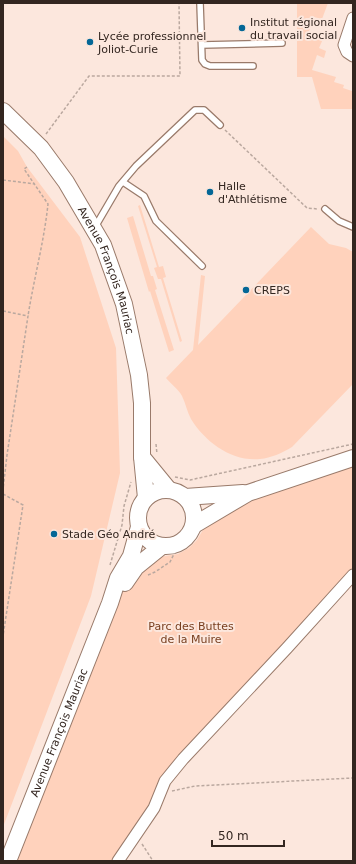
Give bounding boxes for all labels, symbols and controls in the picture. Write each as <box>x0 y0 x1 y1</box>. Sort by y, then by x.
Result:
place label: Institut régional du travail social <box>250 16 337 42</box>
marker: Institut régional du travail social <box>237 23 247 33</box>
place label: Lycée professionnel Joliot-Curie <box>97 30 206 56</box>
marker: Lycée professionnel Joliot-Curie <box>85 37 95 47</box>
place label: Halle d'Athlétisme <box>218 180 287 206</box>
marker: Halle d'Athlétisme <box>205 187 215 197</box>
street label: Avenue François Mauriac <box>75 204 137 335</box>
place label: CREPS <box>254 284 290 297</box>
marker: CREPS <box>241 285 251 295</box>
place label: Stade Géo André <box>62 528 156 541</box>
marker: Stade Géo André <box>49 529 59 539</box>
park label: Parc des Buttes de la Muire <box>148 620 234 646</box>
street label: Avenue François Mauriac <box>28 667 90 799</box>
scale bar <box>212 822 284 848</box>
text: 50 m <box>218 829 249 843</box>

